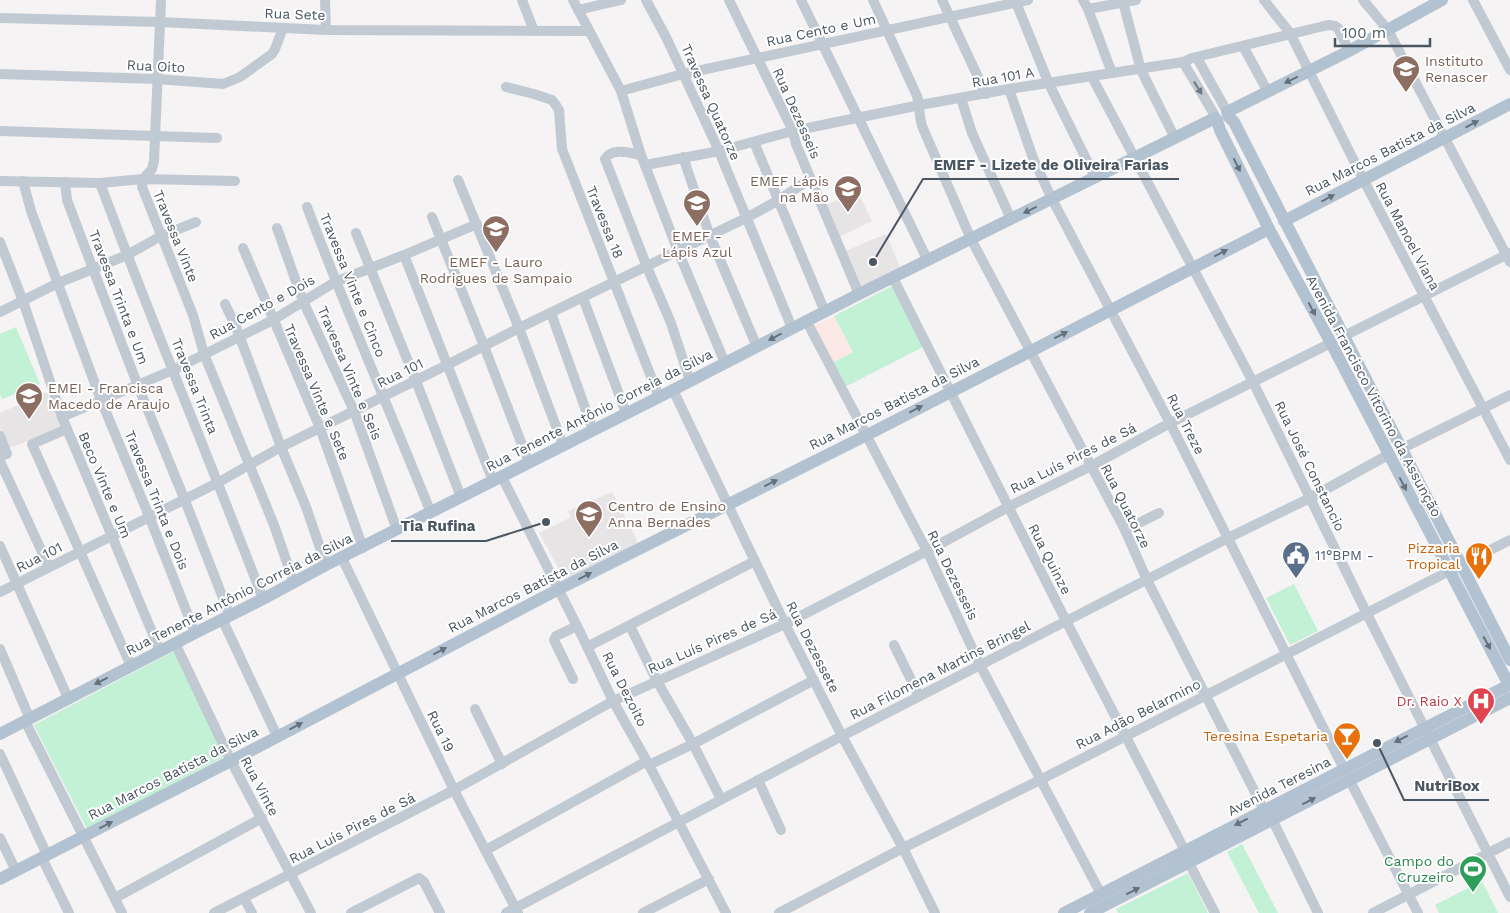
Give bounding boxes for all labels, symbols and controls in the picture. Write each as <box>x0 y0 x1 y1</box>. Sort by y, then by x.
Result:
street label: Rua Sete <box>264 5 326 23</box>
street label: Rua Cento e Um <box>765 11 877 49</box>
scale bar <box>1335 15 1430 47</box>
text: 100 m <box>1342 24 1386 42</box>
street label: Travessa Quatorze <box>678 41 744 163</box>
place label: Instituto Renascer <box>1425 53 1488 85</box>
school or university icon: Instituto Renascer <box>1391 54 1421 93</box>
street label: Rua Oito <box>126 56 186 76</box>
street label: Rua 101 A <box>971 64 1035 90</box>
street label: Rua Dezesseis <box>770 65 824 161</box>
one-way arrow <box>1284 77 1298 85</box>
one-way arrow <box>1194 82 1203 95</box>
street label: Rua Marcos Batista da Silva <box>1302 99 1478 199</box>
one-way arrow <box>1465 120 1479 128</box>
callout: EMEF - Lizete de Oliveira Farias <box>923 149 1179 179</box>
text: EMEF - Lizete de Oliveira Farias <box>933 156 1169 174</box>
one-way arrow <box>1233 158 1241 172</box>
place label: EMEF Lápis na Mão <box>750 173 829 205</box>
school or university icon: EMEF Lápis na Mão <box>833 174 863 213</box>
street label: Rua Manoel Viana <box>1373 179 1443 293</box>
street label: Travessa 18 <box>583 183 627 261</box>
street label: Travessa Vinte <box>150 188 202 284</box>
school or university icon: EMEF - Lápis Azul <box>682 188 712 227</box>
one-way arrow <box>1320 194 1335 202</box>
one-way arrow <box>1023 206 1037 214</box>
street label: Travessa Vinte e Cinco <box>317 211 389 359</box>
school or university icon: EMEF - Lauro Rodrigues de Sampaio <box>481 214 511 253</box>
street label: Travessa Trinta e Um <box>86 228 152 366</box>
place label: EMEF - Lápis Azul <box>662 228 733 260</box>
one-way arrow <box>1214 249 1228 257</box>
place label: EMEF - Lauro Rodrigues de Sampaio <box>420 254 572 286</box>
street label: Rua Cento e Dois <box>207 271 317 343</box>
street label: Avenida Francisco Vitorino da Assunção <box>1303 272 1445 520</box>
one-way arrow <box>1308 301 1316 316</box>
street label: Travessa Vinte e Seis <box>315 304 385 442</box>
street label: Travessa Vinte e Sete <box>281 321 353 463</box>
one-way arrow <box>1054 331 1068 339</box>
one-way arrow <box>768 333 783 341</box>
street label: Travessa Trinta <box>168 336 222 436</box>
street label: Rua Tenente Antônio Correia da Silva <box>483 346 715 474</box>
street label: Rua Marcos Batista da Silva <box>806 353 982 453</box>
street label: Rua 101 <box>374 355 426 391</box>
place label: EMEI - Francisca Macedo de Araujo <box>48 380 170 412</box>
school or university icon: EMEI - Francisca Macedo de Araujo <box>14 381 44 420</box>
street label: Rua Treze <box>1164 391 1208 457</box>
street label: Rua José Constancio <box>1272 398 1348 534</box>
one-way arrow <box>909 405 923 413</box>
street label: Rua Luís Pires de Sá <box>1007 419 1139 497</box>
street label: Travessa Trinta e Dois <box>122 428 192 572</box>
street label: Beco Vinte e Um <box>75 429 135 541</box>
street label: Rua Quatorze <box>1098 461 1154 551</box>
one-way arrow <box>1399 477 1407 491</box>
one-way arrow <box>764 479 778 487</box>
place label: Centro de Ensino Anna Bernades <box>608 498 726 530</box>
school or university icon: Centro de Ensino Anna Bernades <box>574 499 604 538</box>
callout: Tia Rufina <box>391 511 486 541</box>
text: Tia Rufina <box>401 517 476 535</box>
street label: Rua Quinze <box>1025 521 1075 597</box>
street label: Rua Dezesseis <box>924 528 982 622</box>
street label: Rua Tenente Antônio Correia da Silva <box>123 530 355 658</box>
street label: Rua Marcos Batista da Silva <box>445 536 621 636</box>
street label: Rua 101 <box>13 539 65 575</box>
public building icon: 11°BPM - <box>1281 540 1311 579</box>
place label: Pizzaria Tropical <box>1406 540 1461 572</box>
restaurant icon: Pizzaria Tropical <box>1464 541 1494 580</box>
place label: 11°BPM - <box>1315 547 1374 563</box>
one-way arrow <box>578 572 592 580</box>
street label: Rua Dezessete <box>783 599 843 695</box>
street label: Rua Luís Pires de Sá <box>645 605 779 677</box>
street label: Rua Filomena Martins Bringel <box>847 617 1033 723</box>
one-way arrow <box>1483 636 1491 651</box>
one-way arrow <box>433 647 448 655</box>
street label: Rua Dezoito <box>599 649 651 729</box>
street label: Rua Adão Belarmino <box>1073 676 1203 752</box>
one-way arrow <box>93 677 108 686</box>
hospital icon: Dr. Raio X <box>1466 686 1496 725</box>
place label: Dr. Raio X <box>1396 693 1462 709</box>
street label: Rua 19 <box>424 708 458 754</box>
bar icon: Teresina Espetaria <box>1332 721 1362 760</box>
one-way arrow <box>289 722 304 730</box>
street label: Rua Marcos Batista da Silva <box>85 723 261 823</box>
place label: Teresina Espetaria <box>1203 728 1328 744</box>
one-way arrow <box>1394 735 1409 743</box>
street label: Avenida Teresina <box>1225 753 1333 819</box>
street label: Rua Vinte <box>238 754 282 818</box>
callout: NutriBox <box>1404 770 1489 800</box>
text: NutriBox <box>1414 777 1480 795</box>
street label: Rua Luís Pires de Sá <box>286 789 418 867</box>
one-way arrow <box>1301 797 1316 805</box>
one-way arrow <box>1234 818 1248 826</box>
one-way arrow <box>98 821 113 829</box>
place label: Campo do Cruzeiro <box>1384 853 1454 885</box>
sports icon: Campo do Cruzeiro <box>1458 854 1488 893</box>
one-way arrow <box>1126 887 1140 895</box>

